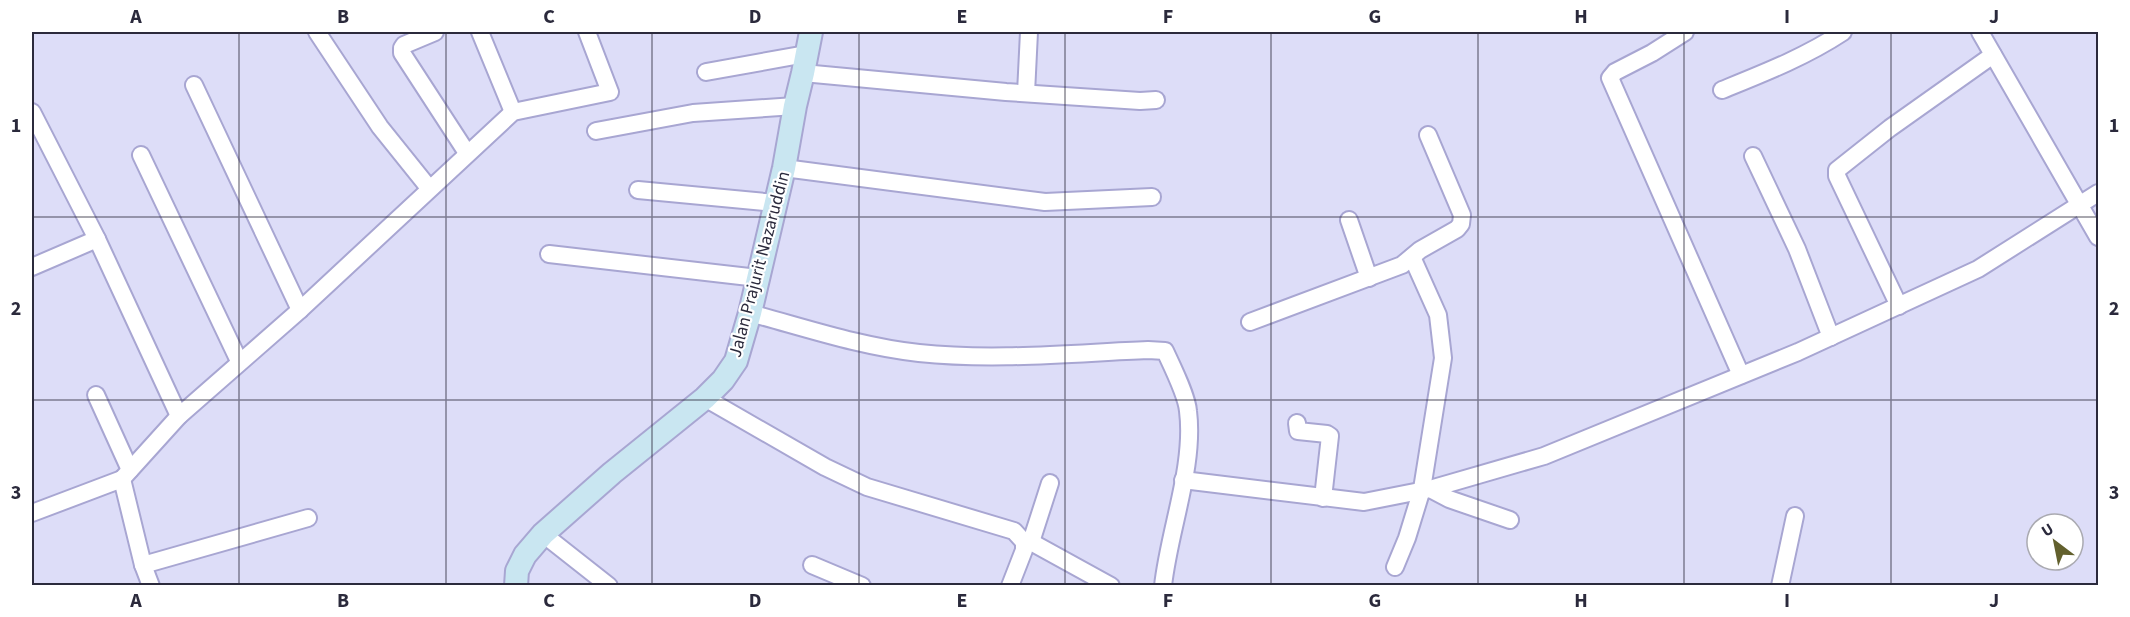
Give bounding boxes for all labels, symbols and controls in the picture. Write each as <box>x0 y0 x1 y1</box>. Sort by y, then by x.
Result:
text: A <box>129 3 142 31</box>
text: B <box>337 3 349 31</box>
text: C <box>543 3 555 31</box>
text: D <box>749 3 761 31</box>
text: E <box>957 3 967 31</box>
text: F <box>1163 3 1173 31</box>
text: G <box>1369 3 1381 31</box>
text: H <box>1574 3 1588 31</box>
text: I <box>1784 3 1790 31</box>
text: J <box>1989 3 1999 31</box>
text: 1 <box>11 112 21 140</box>
text: 1 <box>2109 112 2119 140</box>
street label: Jalan Prajurit Nazaruddin <box>723 168 796 360</box>
text: 2 <box>11 295 21 323</box>
text: 2 <box>2109 295 2119 323</box>
text: 3 <box>11 479 21 507</box>
text: 3 <box>2109 479 2119 507</box>
north arrow <box>2025 512 2085 572</box>
text: U <box>2037 518 2058 542</box>
text: A <box>129 587 142 615</box>
text: B <box>337 587 349 615</box>
text: C <box>543 587 555 615</box>
text: D <box>749 587 761 615</box>
text: E <box>957 587 967 615</box>
text: F <box>1163 587 1173 615</box>
text: G <box>1369 587 1381 615</box>
text: H <box>1574 587 1588 615</box>
text: I <box>1784 587 1790 615</box>
text: J <box>1989 587 1999 615</box>

